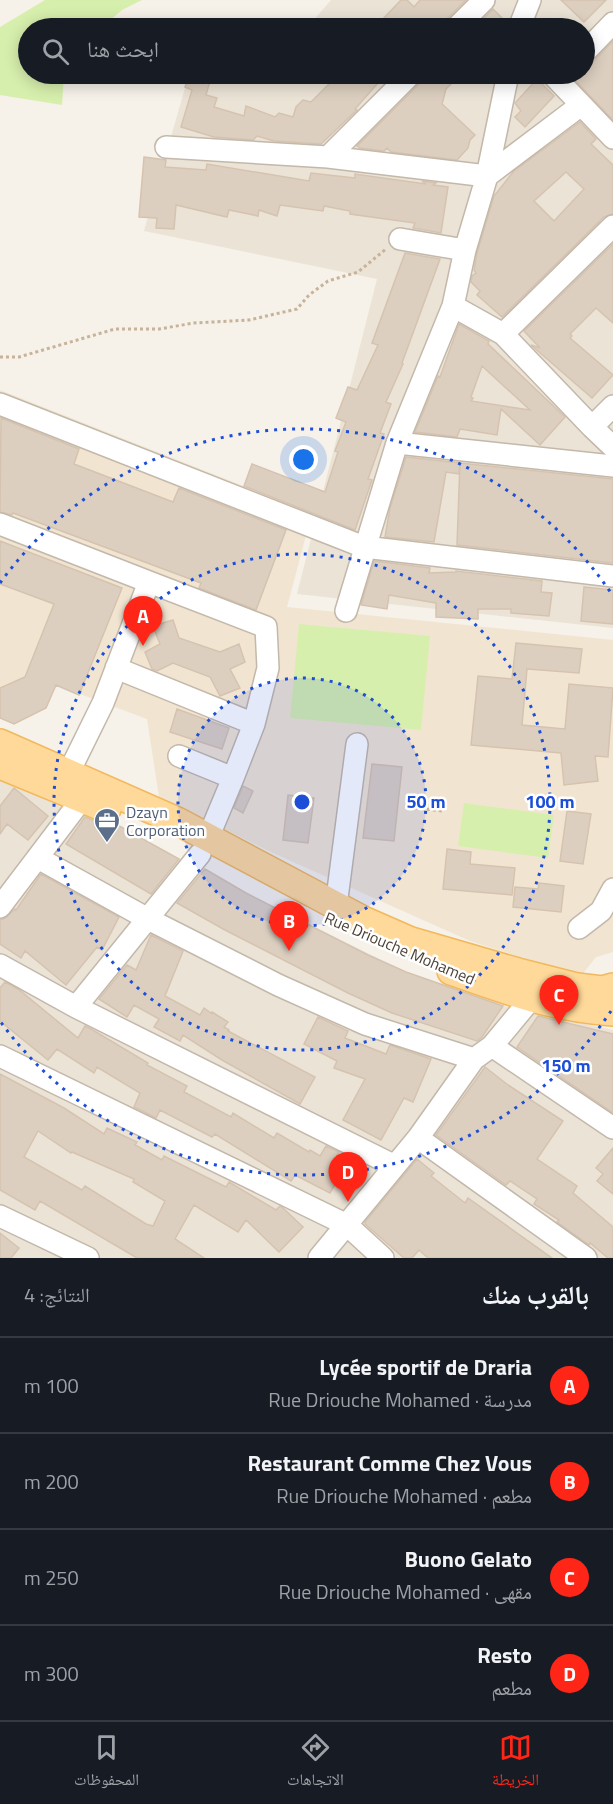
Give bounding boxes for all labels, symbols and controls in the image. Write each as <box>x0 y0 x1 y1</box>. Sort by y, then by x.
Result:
search box <box>18 18 595 84</box>
text: ابحث هنا <box>87 32 159 66</box>
icon: search <box>39 35 72 68</box>
your location <box>289 445 318 474</box>
pin: A <box>124 596 162 646</box>
text: 50 m <box>406 788 446 815</box>
text: 100 m <box>525 788 575 815</box>
centre of rings <box>292 792 312 812</box>
place label: Dzayn Corporation <box>126 800 205 842</box>
office icon: Dzayn Corporation <box>92 806 122 844</box>
pin: B <box>270 902 308 951</box>
street label: Rue Driouche Mohamed <box>321 905 479 991</box>
pin: C <box>540 976 578 1025</box>
text: 150 m <box>541 1052 591 1079</box>
pin: D <box>328 1152 368 1202</box>
text: بالقرب منك <box>482 1275 589 1314</box>
text: النتائج: 4 <box>24 1279 90 1310</box>
text: Lycée sportif de Draria <box>319 1350 532 1384</box>
text: 100 m <box>24 1370 79 1401</box>
text: A <box>563 1370 576 1401</box>
text: مدرسة · Rue Driouche Mohamed <box>268 1384 532 1415</box>
text: Restaurant Comme Chez Vous <box>248 1446 532 1480</box>
text: 200 m <box>24 1466 79 1497</box>
text: B <box>563 1466 576 1497</box>
text: مطعم · Rue Driouche Mohamed <box>276 1480 532 1511</box>
text: Buono Gelato <box>404 1542 532 1576</box>
text: 250 m <box>24 1562 79 1593</box>
text: C <box>564 1562 575 1593</box>
text: مقهى · Rue Driouche Mohamed <box>278 1576 532 1607</box>
text: Resto <box>477 1638 532 1672</box>
text: 300 m <box>24 1658 79 1689</box>
text: D <box>563 1658 576 1689</box>
text: مطعم <box>491 1672 532 1703</box>
tab: المحفوظات <box>74 1731 139 1795</box>
tab: الاتجاهات <box>287 1731 344 1795</box>
tab: الخريطة <box>492 1731 539 1795</box>

